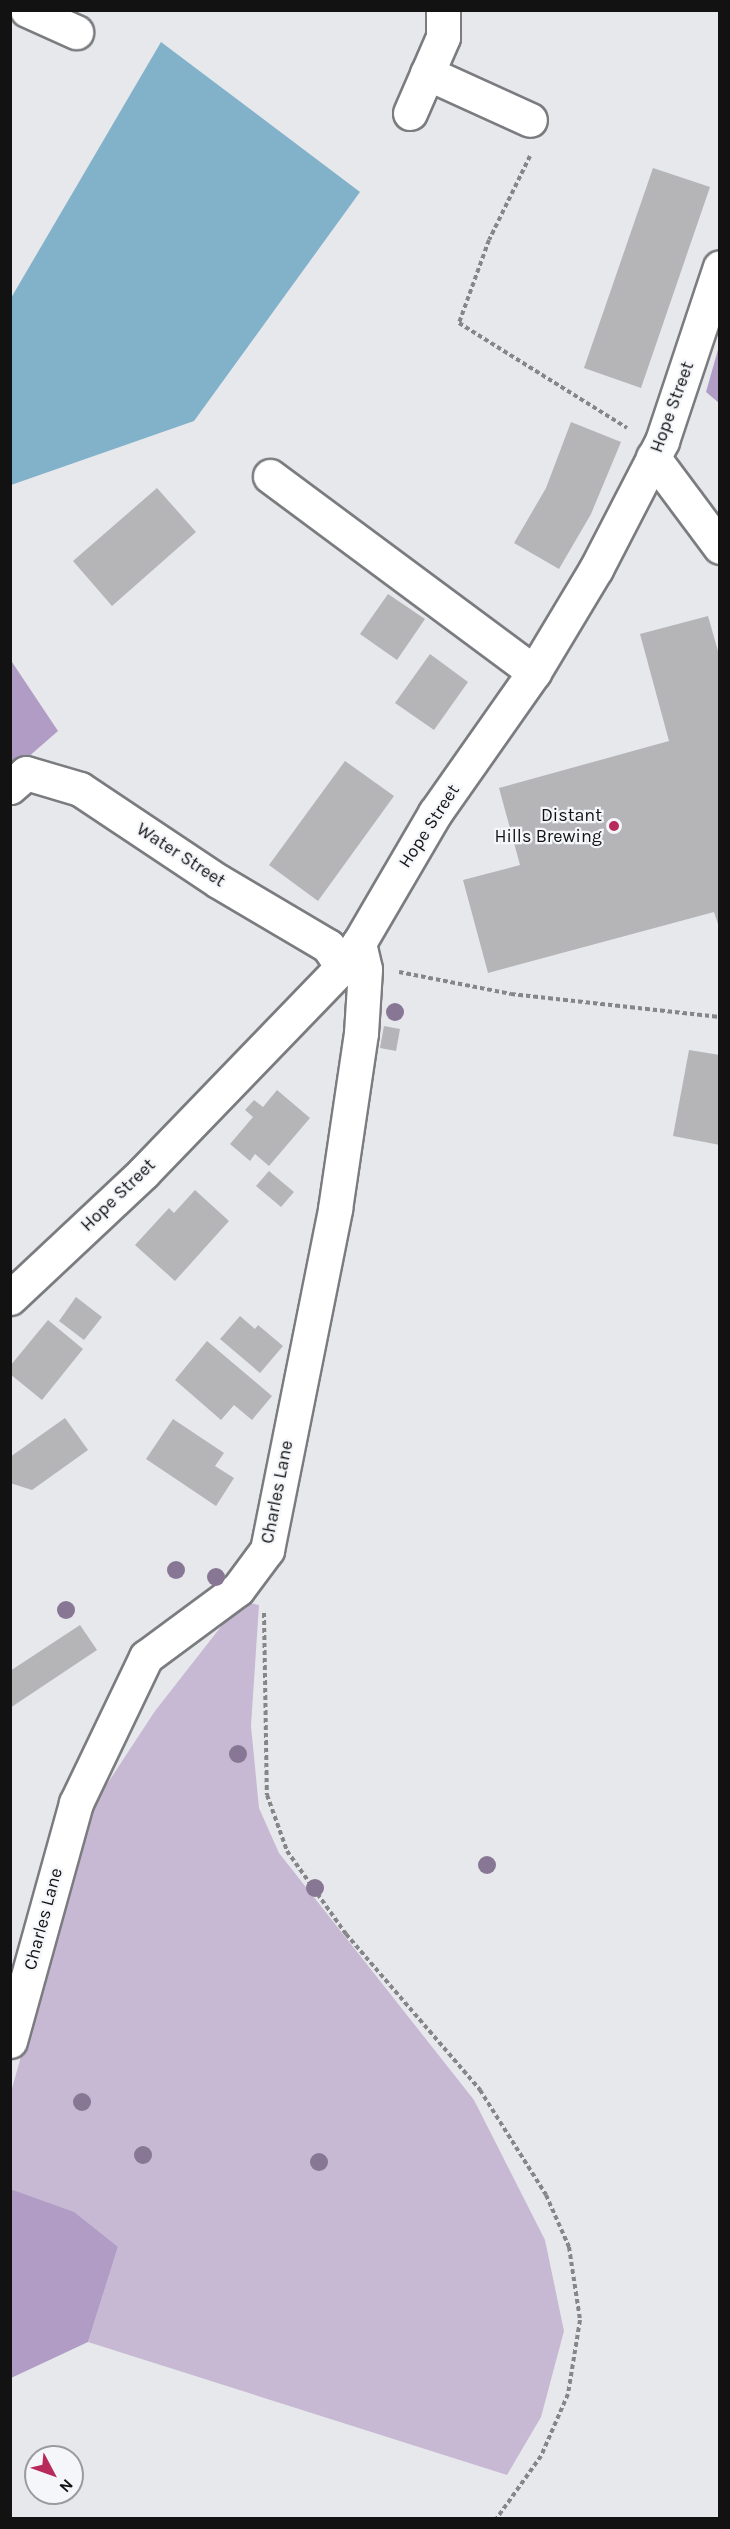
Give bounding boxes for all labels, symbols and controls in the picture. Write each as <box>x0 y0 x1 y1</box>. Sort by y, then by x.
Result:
street label: Hope Street <box>646 359 698 455</box>
street label: Hope Street <box>394 780 464 872</box>
place label: Distant Hills Brewing <box>494 805 602 848</box>
street label: Water Street <box>133 818 229 892</box>
marker: Distant Hills Brewing <box>607 819 621 833</box>
street label: Hope Street <box>76 1154 160 1236</box>
street label: Charles Lane <box>256 1439 298 1545</box>
street label: Charles Lane <box>19 1866 67 1972</box>
north arrow <box>24 2445 84 2505</box>
text: N <box>56 2475 77 2496</box>

